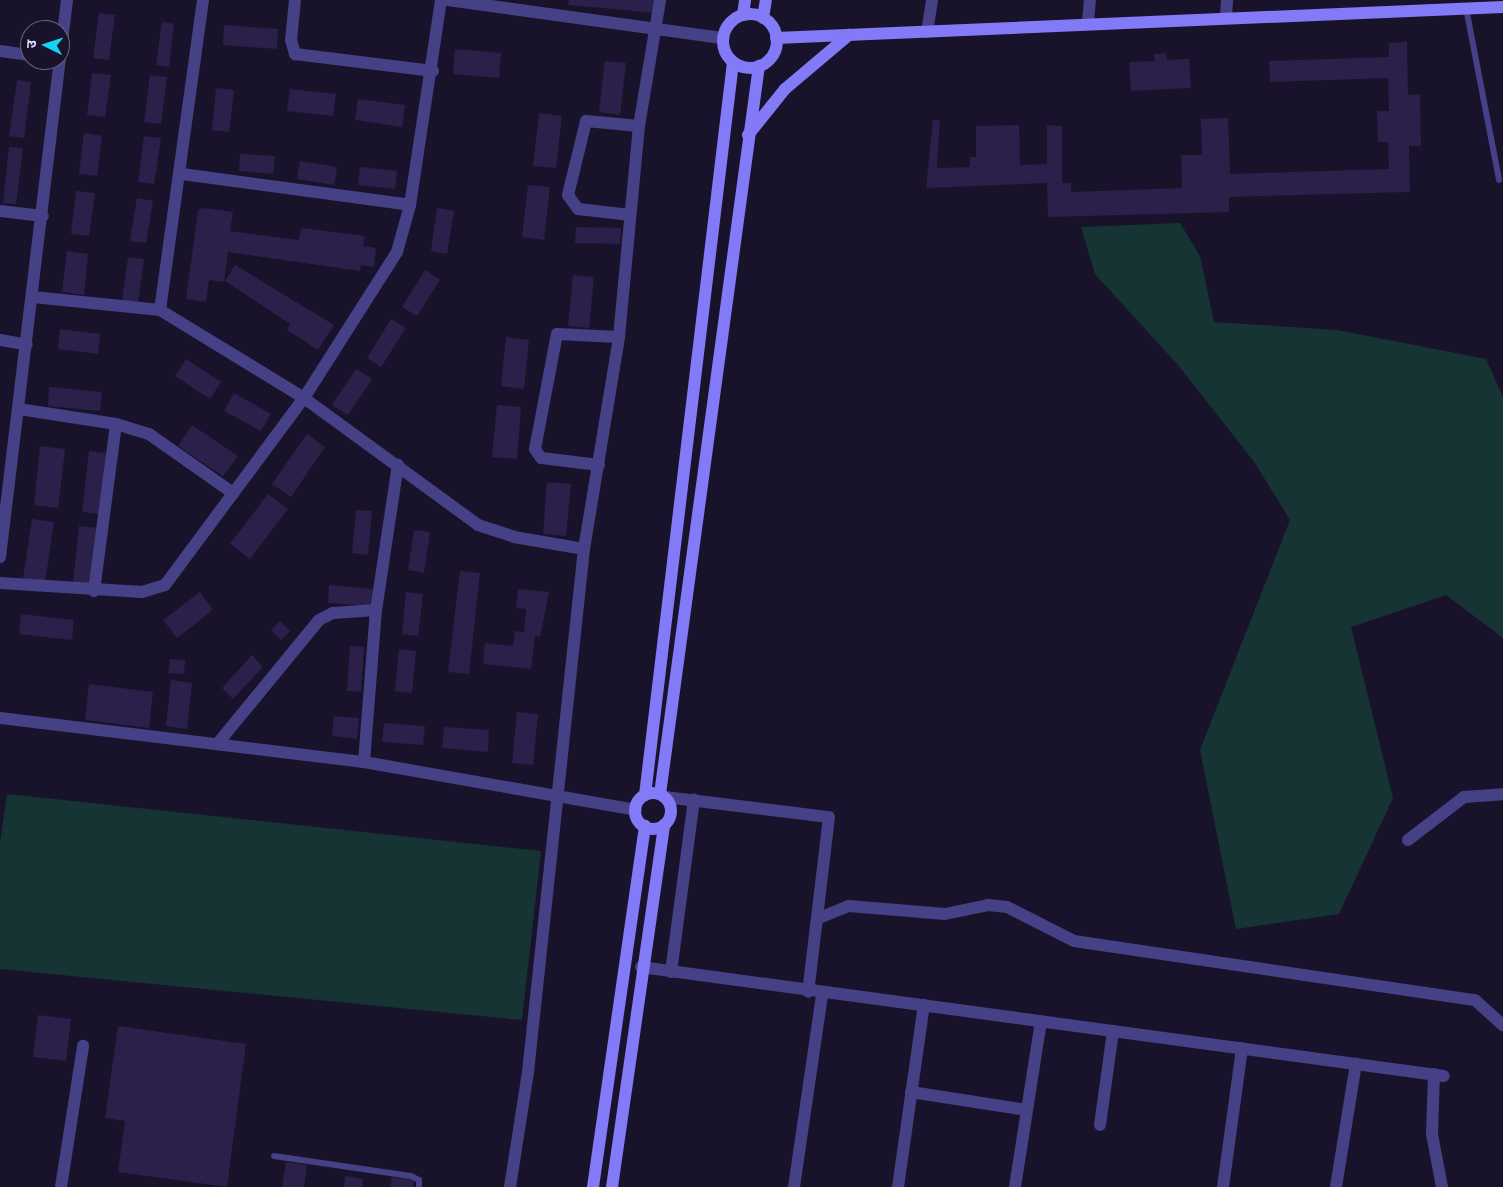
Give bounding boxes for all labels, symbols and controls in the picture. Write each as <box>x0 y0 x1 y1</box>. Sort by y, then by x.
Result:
north arrow <box>20 20 70 70</box>
text: उ <box>21 39 40 49</box>

